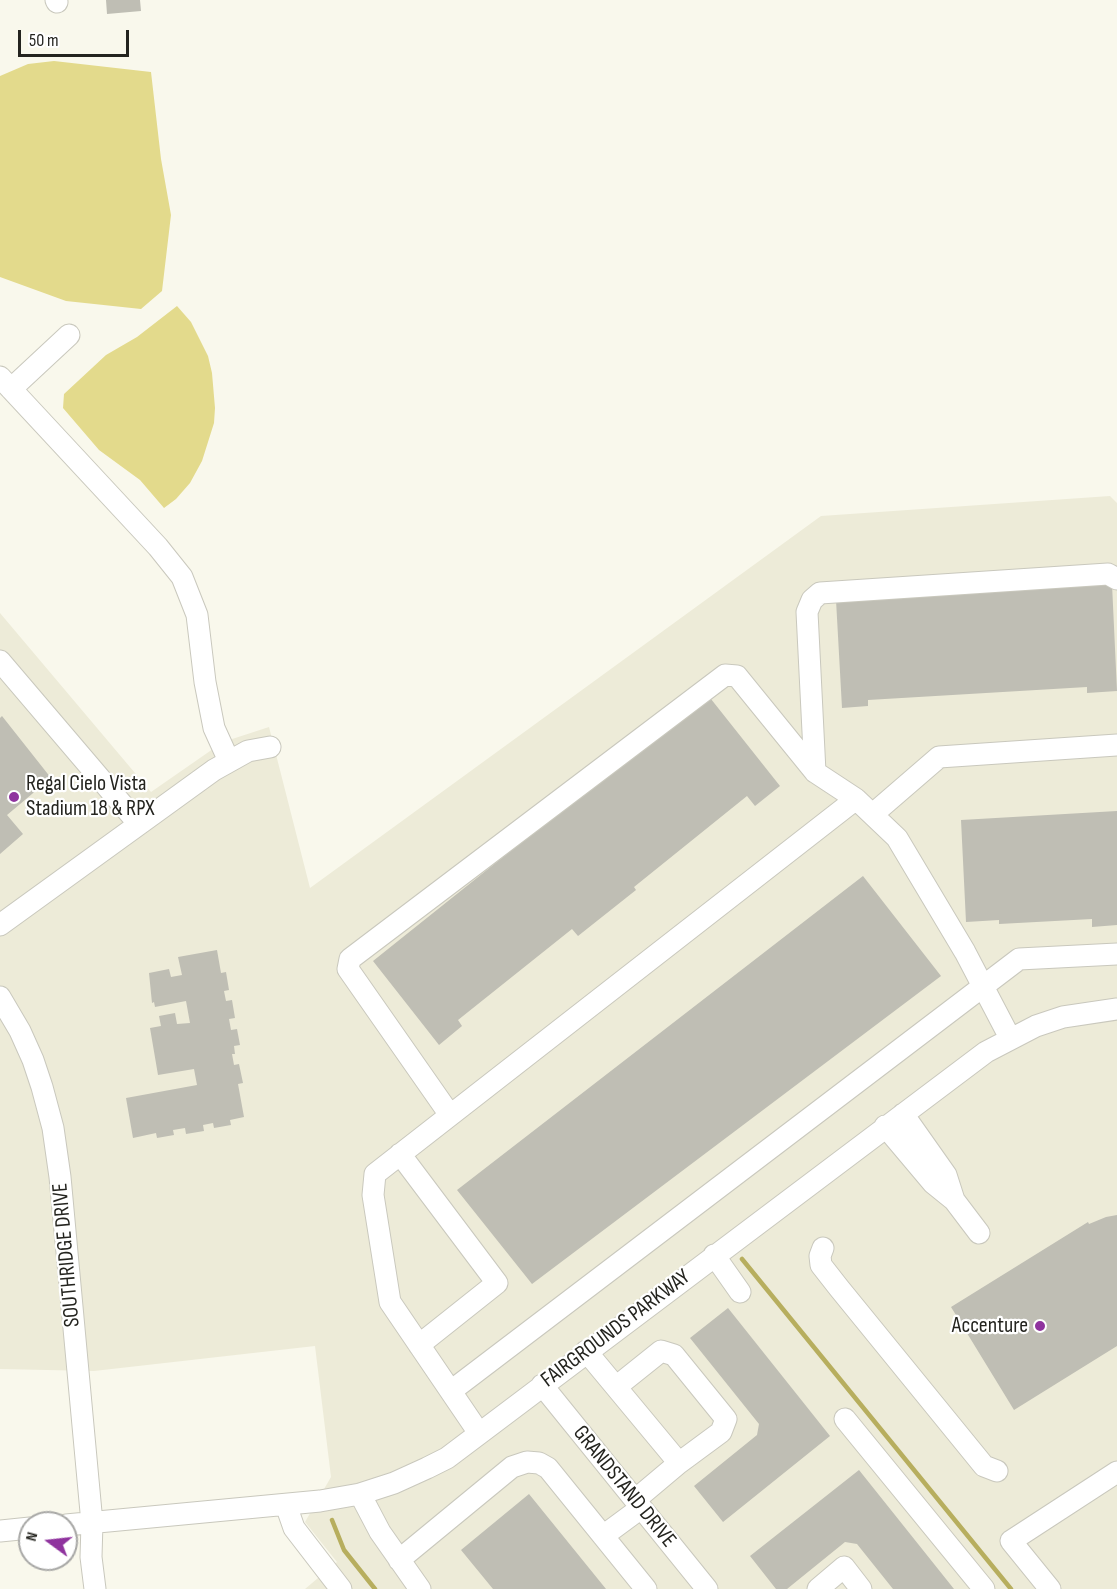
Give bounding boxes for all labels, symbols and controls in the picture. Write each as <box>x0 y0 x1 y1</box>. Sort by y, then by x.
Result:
scale bar <box>21 18 132 56</box>
text: 50 m <box>29 30 59 51</box>
place label: Regal Cielo Vista Stadium 18 & RPX <box>26 771 155 822</box>
marker: Regal Cielo Vista Stadium 18 & RPX <box>7 790 21 804</box>
street label: SOUTHRIDGE DRIVE <box>48 1182 86 1328</box>
street label: FAIRGROUNDS PARKWAY <box>536 1264 696 1394</box>
place label: Accenture <box>952 1313 1028 1339</box>
marker: Accenture <box>1033 1319 1047 1333</box>
street label: GRANDSTAND DRIVE <box>567 1421 681 1553</box>
north arrow <box>18 1511 78 1571</box>
text: N <box>22 1530 42 1543</box>

